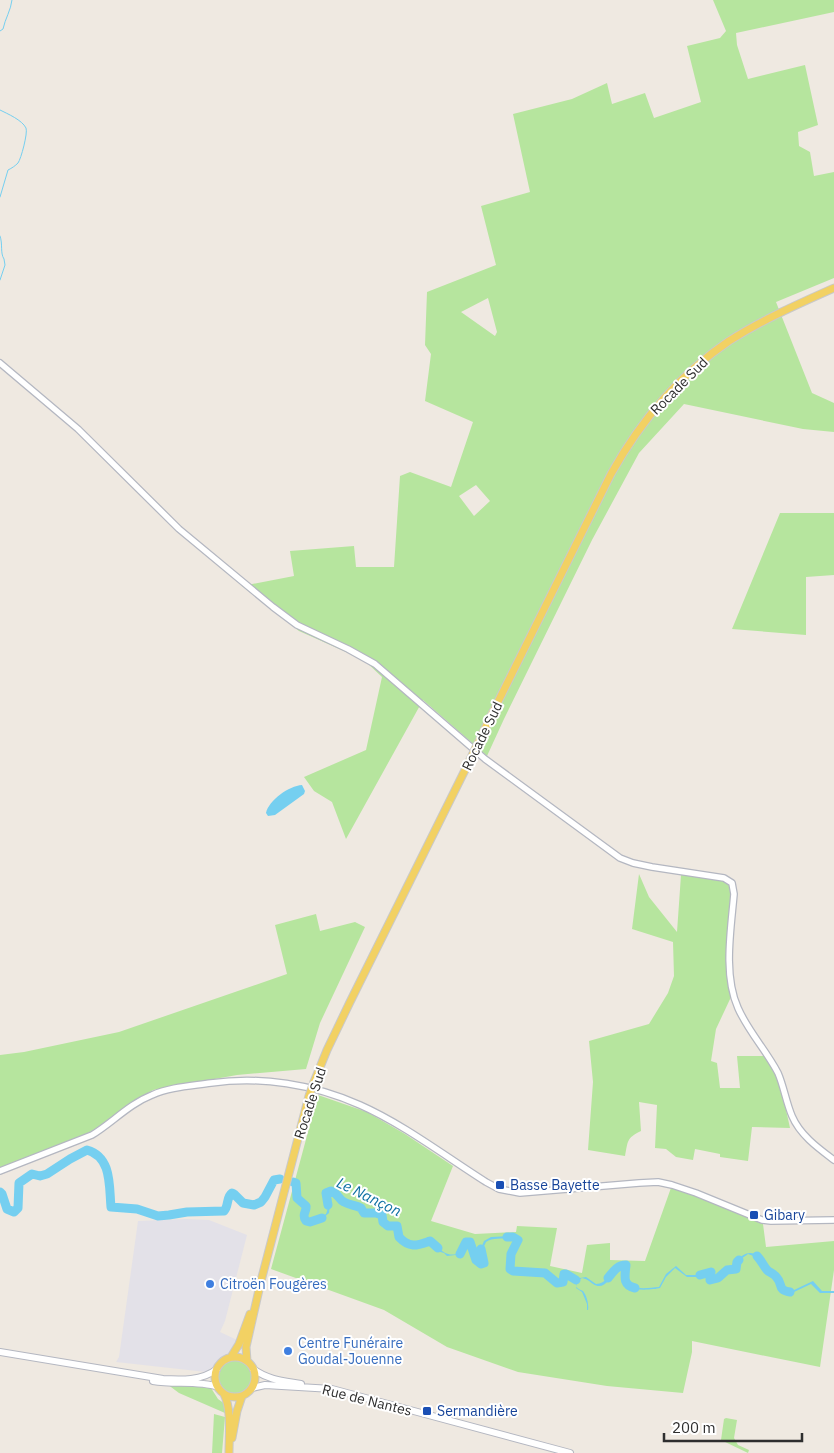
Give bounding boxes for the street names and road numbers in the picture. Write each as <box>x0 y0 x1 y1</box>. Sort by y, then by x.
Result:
street label: Rocade Sud <box>646 353 712 419</box>
street label: Rocade Sud <box>458 699 506 773</box>
street label: Rocade Sud <box>290 1065 330 1141</box>
street label: Rue de Nantes <box>320 1380 414 1420</box>

